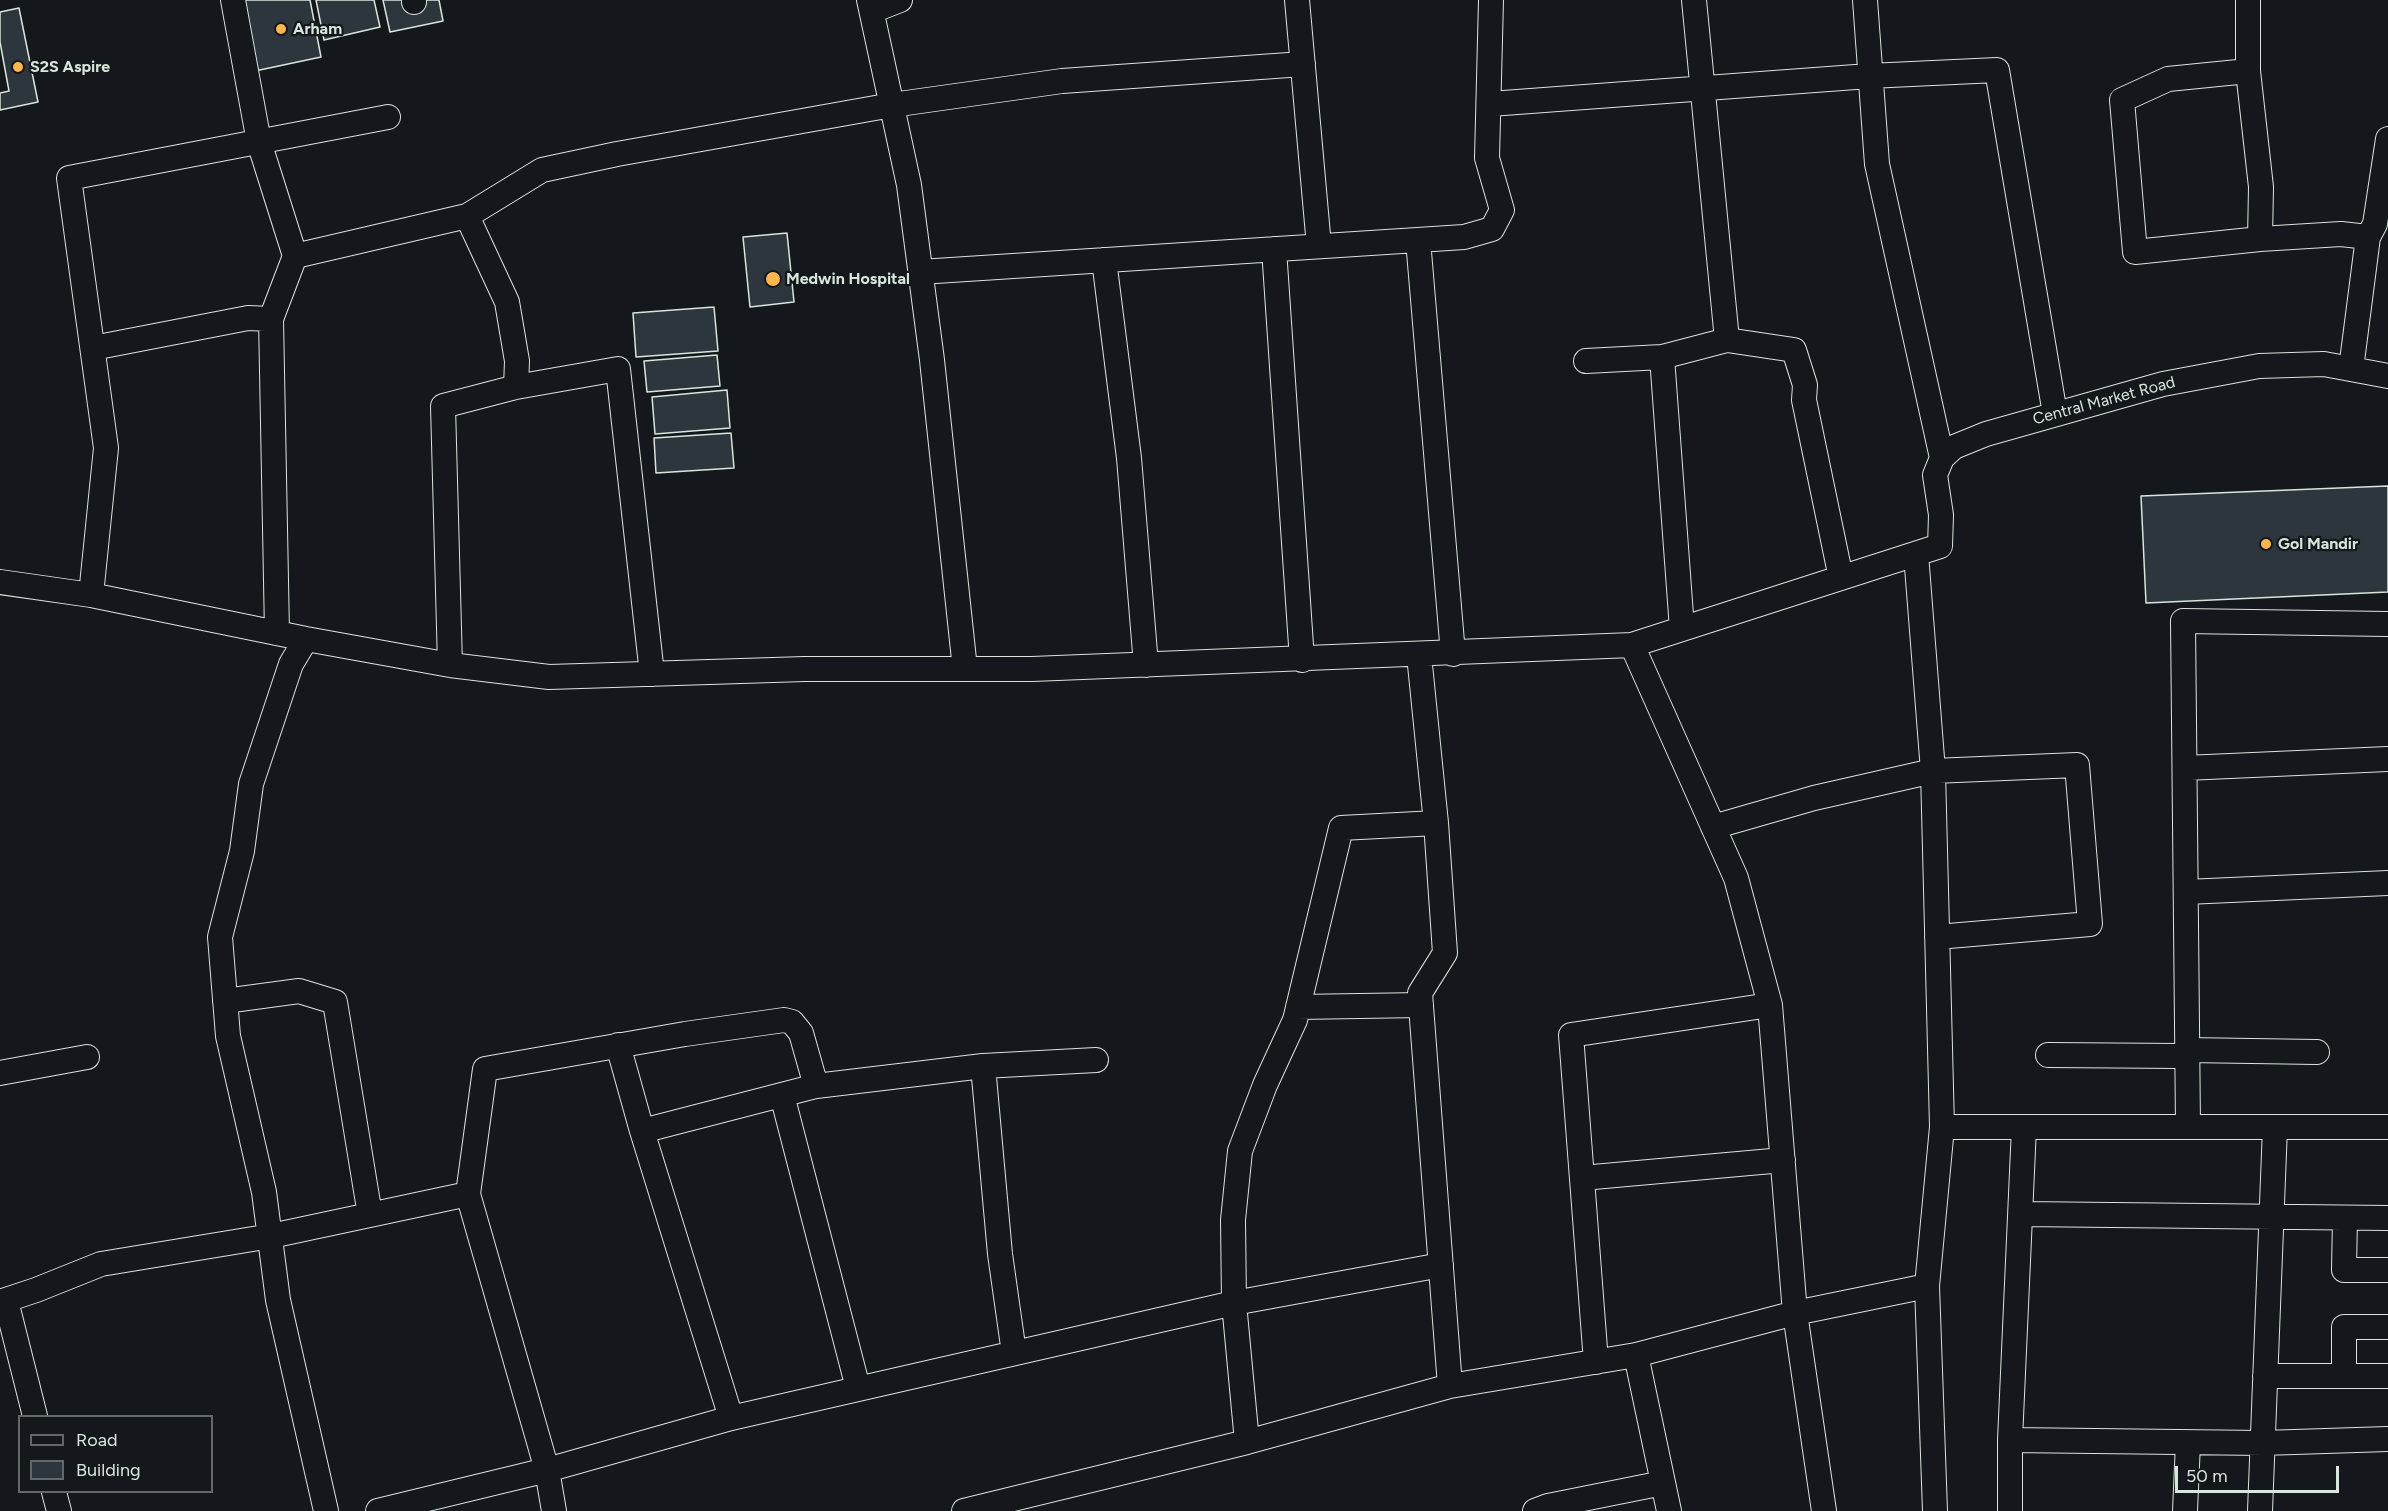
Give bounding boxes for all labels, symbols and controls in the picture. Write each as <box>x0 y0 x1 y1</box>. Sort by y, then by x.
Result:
place label: Arham <box>293 19 342 39</box>
marker: Arham <box>274 22 288 36</box>
place label: S2S Aspire <box>30 57 110 77</box>
marker: S2S Aspire <box>11 60 25 74</box>
place label: Medwin Hospital <box>786 269 910 289</box>
marker: Medwin Hospital <box>764 270 782 288</box>
street label: Central Market Road <box>2031 373 2177 429</box>
place label: Gol Mandir <box>2278 534 2358 554</box>
marker: Gol Mandir <box>2259 537 2273 551</box>
legend <box>18 1415 213 1493</box>
text: Road <box>76 1429 117 1451</box>
scale bar <box>2178 1454 2342 1492</box>
text: Building <box>76 1459 141 1481</box>
text: 50 m <box>2186 1465 2228 1487</box>

